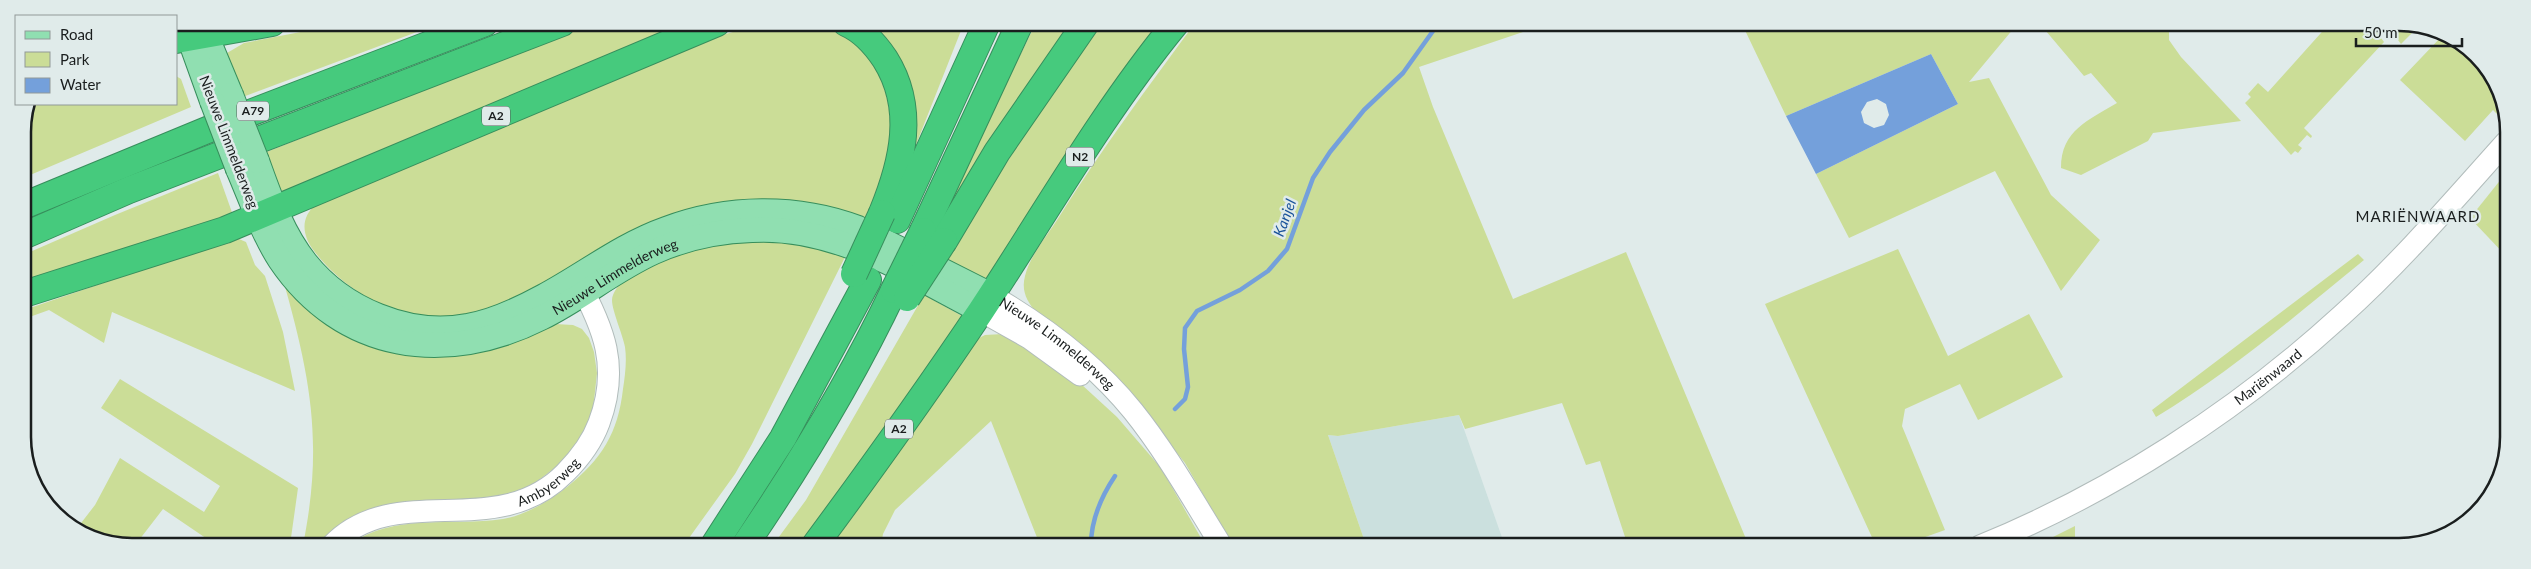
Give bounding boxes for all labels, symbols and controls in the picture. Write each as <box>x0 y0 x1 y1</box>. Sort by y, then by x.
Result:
legend <box>15 15 178 105</box>
scale bar <box>2356 15 2462 47</box>
text: 50 m <box>2364 23 2398 41</box>
text: Road <box>60 25 93 43</box>
text: Park <box>60 50 90 68</box>
street label: Nieuwe Limmelderweg <box>196 73 263 211</box>
text: Water <box>60 75 101 93</box>
road number: A79 <box>237 102 269 120</box>
road number: A2 <box>482 106 510 125</box>
road number: N2 <box>1066 148 1094 166</box>
water label: Kanjel <box>1269 196 1299 239</box>
district label: MARIËNWAARD <box>2356 207 2480 225</box>
street label: Nieuwe Limmelderweg <box>549 235 680 318</box>
street label: Nieuwe Limmelderweg <box>997 293 1118 393</box>
street label: Mariënwaard <box>2231 345 2305 408</box>
road number: A2 <box>885 419 913 438</box>
street label: Ambyerweg <box>515 454 583 510</box>

